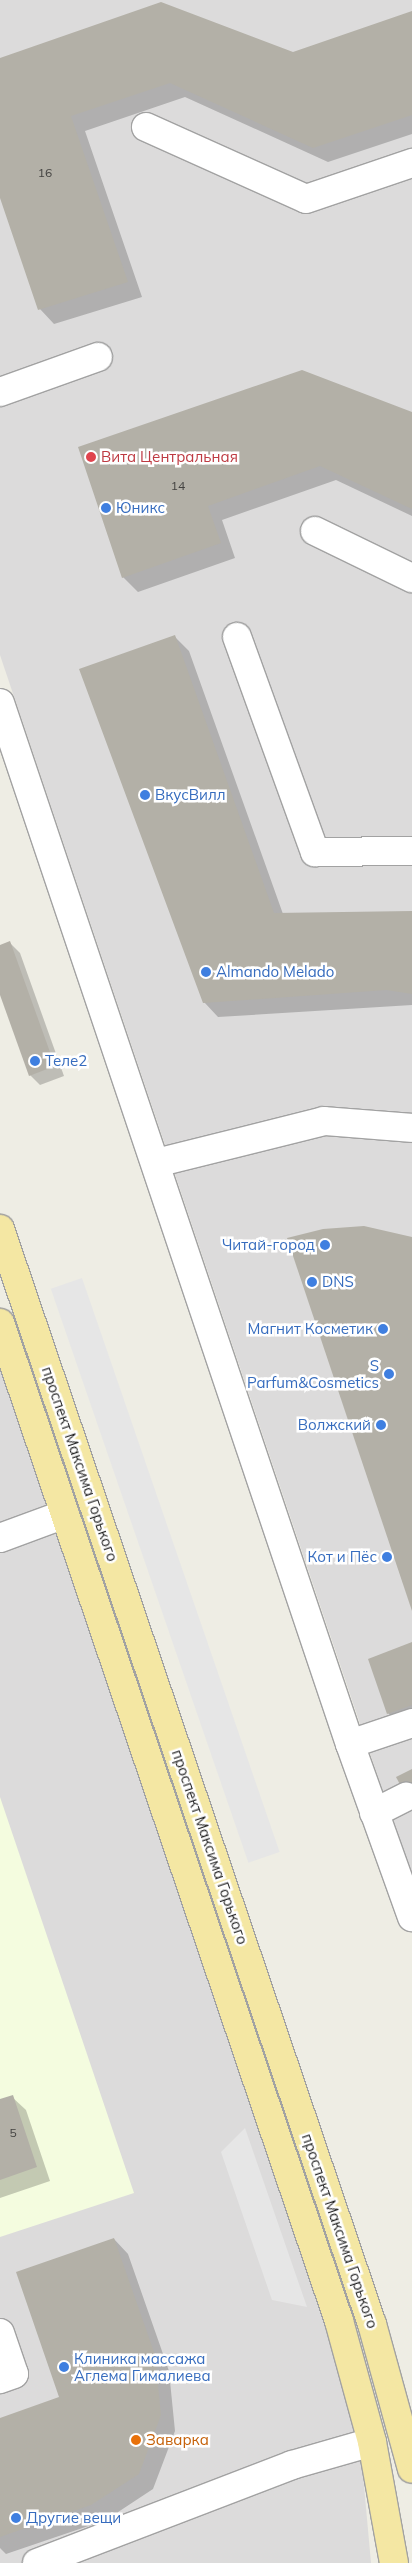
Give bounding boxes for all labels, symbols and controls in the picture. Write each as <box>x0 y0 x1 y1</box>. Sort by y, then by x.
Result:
house number: 16 <box>38 166 52 180</box>
place label: Вита Центральная <box>101 448 238 466</box>
marker: Вита Центральная <box>85 451 97 463</box>
house number: 14 <box>171 479 185 493</box>
place label: Юникс <box>116 499 165 517</box>
marker: Юникс <box>100 502 112 514</box>
place label: ВкусВилл <box>155 786 226 804</box>
marker: ВкусВилл <box>139 789 151 801</box>
place label: Almando Melado <box>216 963 334 981</box>
marker: Almando Melado <box>200 966 212 978</box>
place label: Теле2 <box>45 1052 87 1070</box>
marker: Теле2 <box>29 1055 41 1067</box>
place label: Читай-город <box>222 1236 315 1254</box>
marker: Читай-город <box>319 1239 331 1251</box>
place label: DNS <box>322 1273 354 1291</box>
marker: DNS <box>306 1276 318 1288</box>
place label: Магнит Косметик <box>247 1320 373 1338</box>
marker: Магнит Косметик <box>377 1323 389 1335</box>
place label: S Parfum&Cosmetics <box>247 1356 379 1391</box>
street label: проспект Максима Горького <box>38 1364 122 1564</box>
marker: S Parfum&Cosmetics <box>383 1368 395 1380</box>
place label: Волжский <box>298 1416 371 1434</box>
marker: Волжский <box>375 1419 387 1431</box>
place label: Кот и Пёс <box>308 1548 377 1566</box>
marker: Кот и Пёс <box>381 1551 393 1563</box>
street label: проспект Максима Горького <box>168 1747 252 1947</box>
house number: 5 <box>9 2126 17 2140</box>
street label: проспект Максима Горького <box>298 2131 382 2331</box>
place label: Клиника массажа Аглема Гималиева <box>74 2349 211 2384</box>
marker: Клиника массажа Аглема Гималиева <box>58 2361 70 2373</box>
place label: Заварка <box>146 2431 209 2449</box>
marker: Заварка <box>130 2434 142 2446</box>
place label: Другие вещи <box>26 2509 121 2527</box>
marker: Другие вещи <box>10 2512 22 2524</box>

